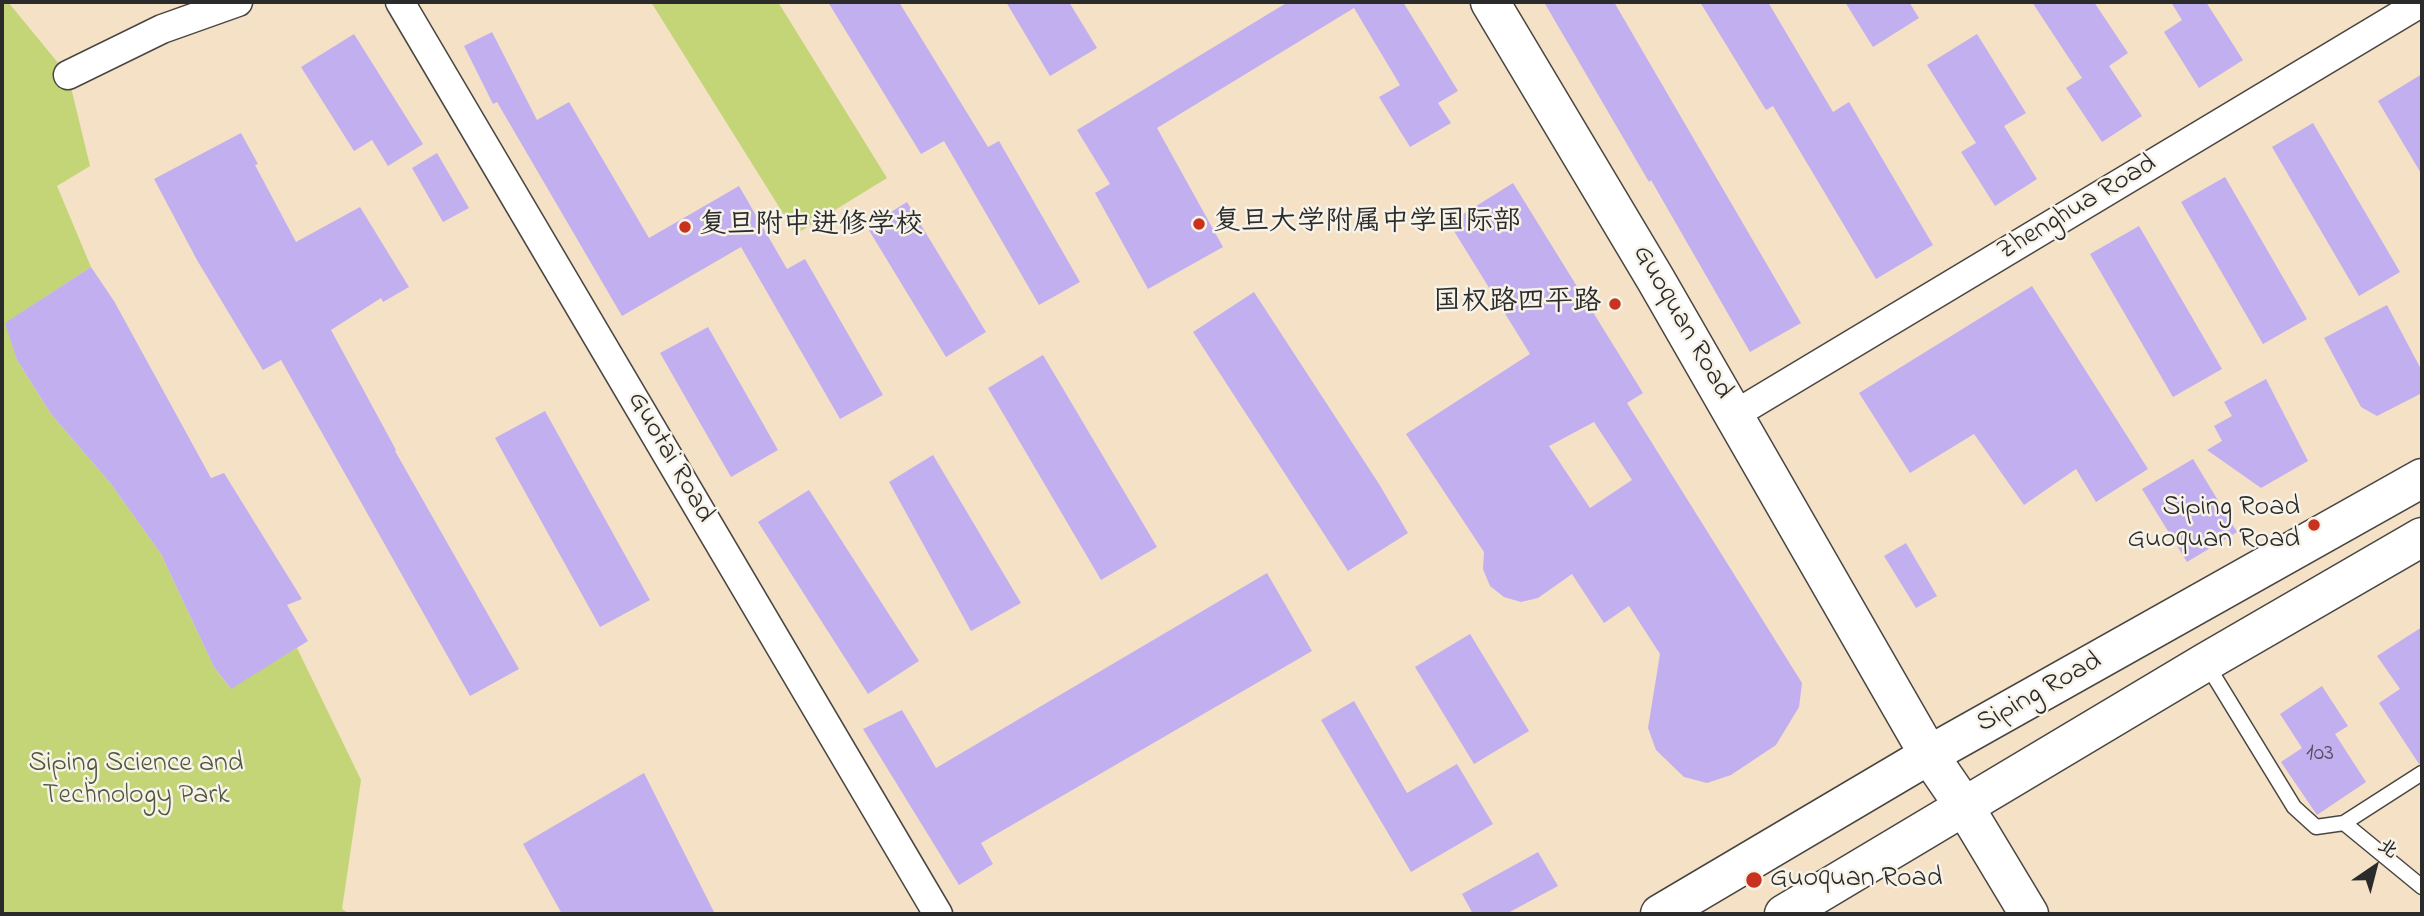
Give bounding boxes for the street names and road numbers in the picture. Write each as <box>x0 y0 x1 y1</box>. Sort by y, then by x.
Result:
street label: Zhenghua Road <box>1993 148 2163 270</box>
street label: Guoquan Road <box>1623 240 1739 406</box>
street label: Guotai Road <box>618 387 720 529</box>
street label: Siping Road <box>1972 646 2108 742</box>

